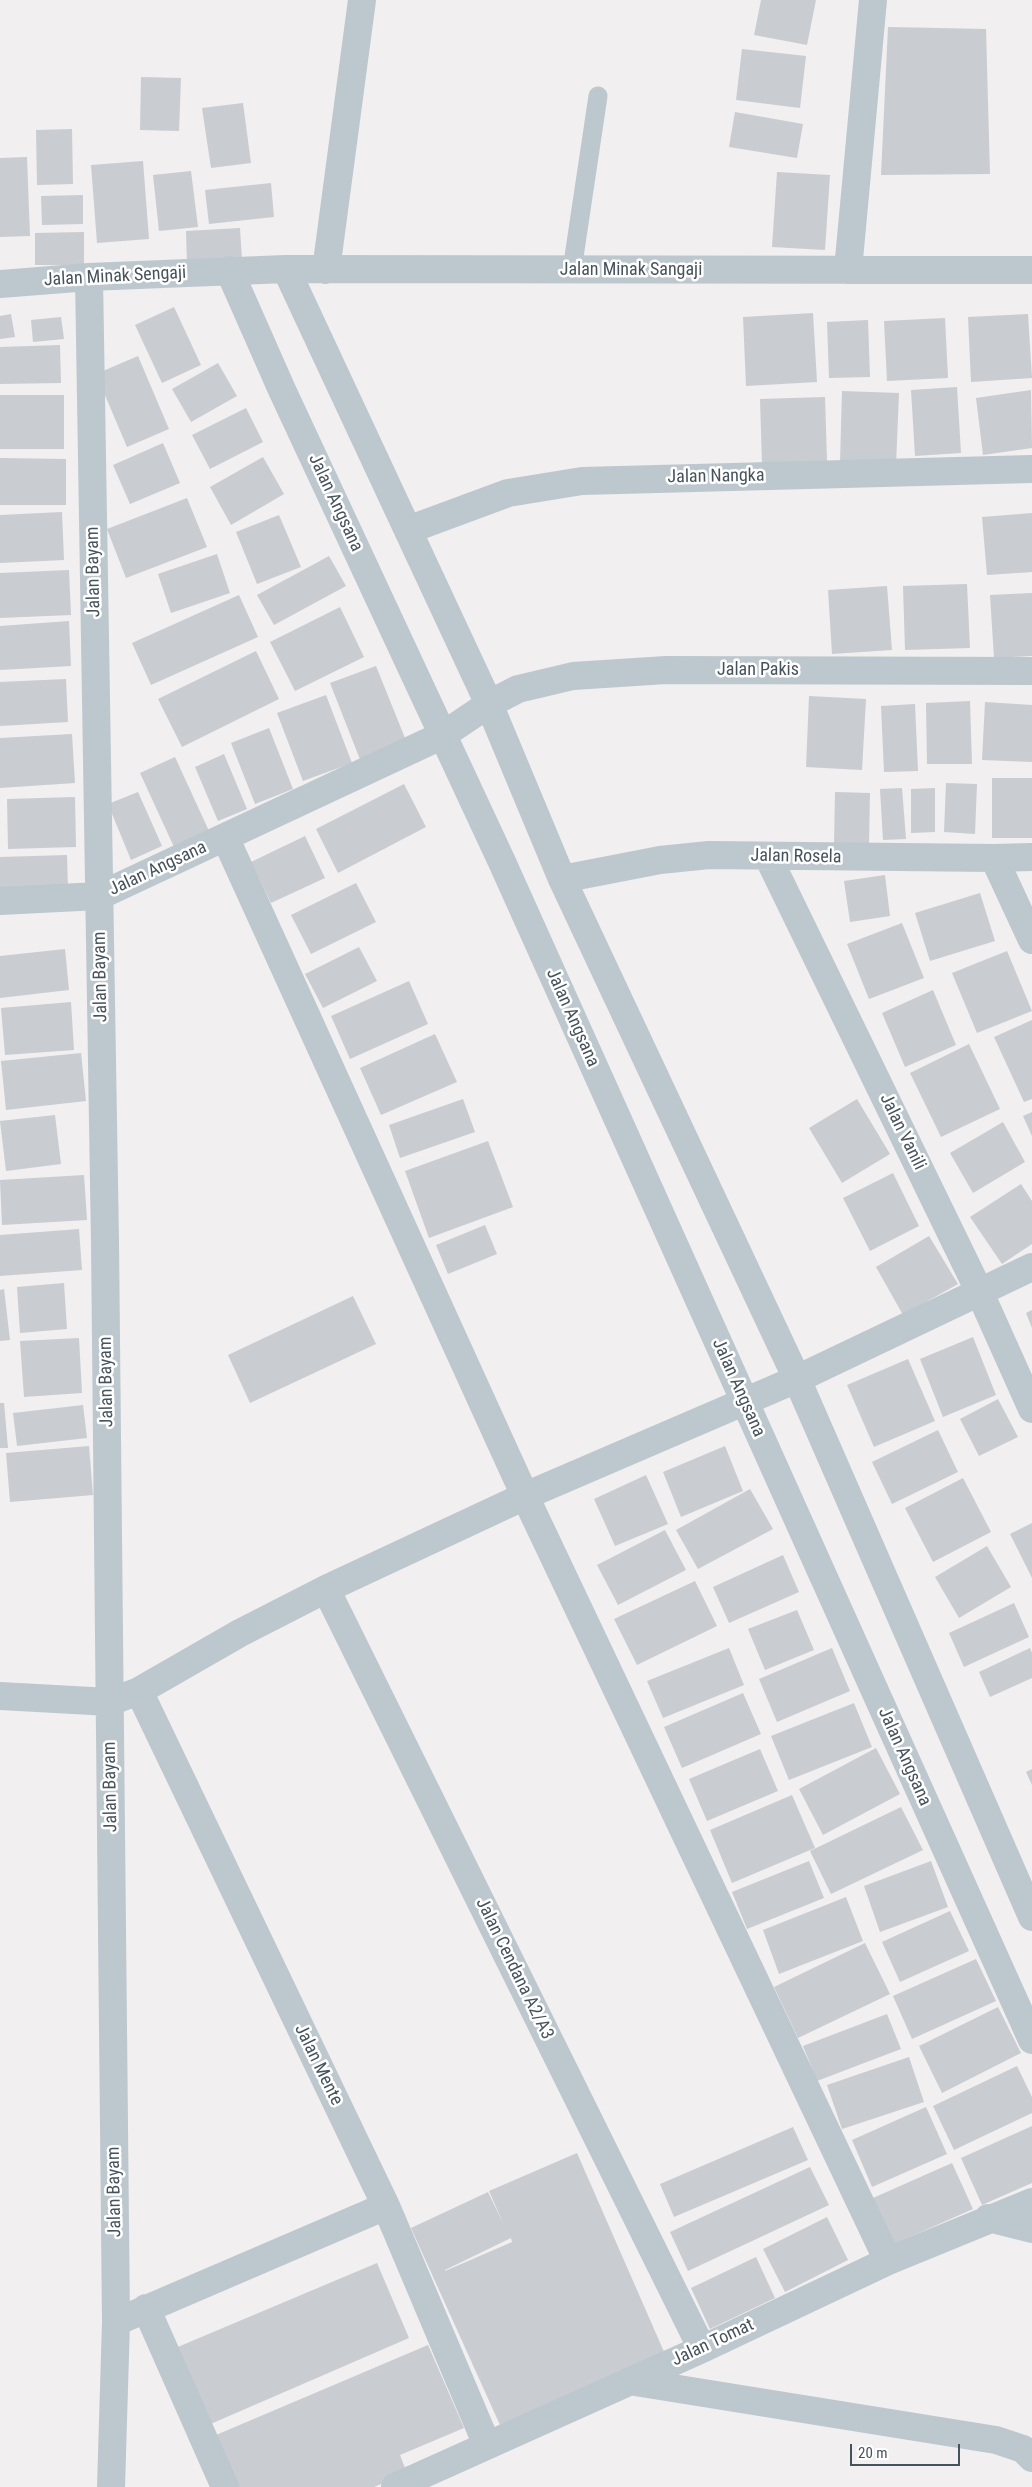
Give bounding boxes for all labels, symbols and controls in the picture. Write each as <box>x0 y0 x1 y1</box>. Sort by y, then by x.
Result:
street label: Jalan Minak Sangaji <box>560 259 702 281</box>
street label: Jalan Minak Sengaji <box>43 262 187 292</box>
street label: Jalan Angsana <box>303 451 367 555</box>
street label: Jalan Nangka <box>667 465 765 489</box>
street label: Jalan Bayam <box>82 526 106 618</box>
street label: Jalan Pakis <box>717 659 799 681</box>
street label: Jalan Angsana <box>106 837 210 901</box>
street label: Jalan Rosela <box>750 845 842 869</box>
street label: Jalan Bayam <box>89 931 113 1023</box>
street label: Jalan Angsana <box>541 966 603 1070</box>
street label: Jalan Vanili <box>874 1090 930 1174</box>
street label: Jalan Bayam <box>95 1336 119 1428</box>
street label: Jalan Angsana <box>707 1336 769 1440</box>
street label: Jalan Angsana <box>873 1705 935 1809</box>
street label: Jalan Bayam <box>99 1741 123 1833</box>
street label: Jalan Cendana A2/A3 <box>470 1895 558 2043</box>
street label: Jalan Mente <box>289 2021 347 2109</box>
street label: Jalan Bayam <box>103 2146 127 2238</box>
street label: Jalan Tomat <box>669 2315 757 2371</box>
scale bar <box>852 2434 962 2466</box>
text: 20 m <box>858 2444 888 2462</box>

